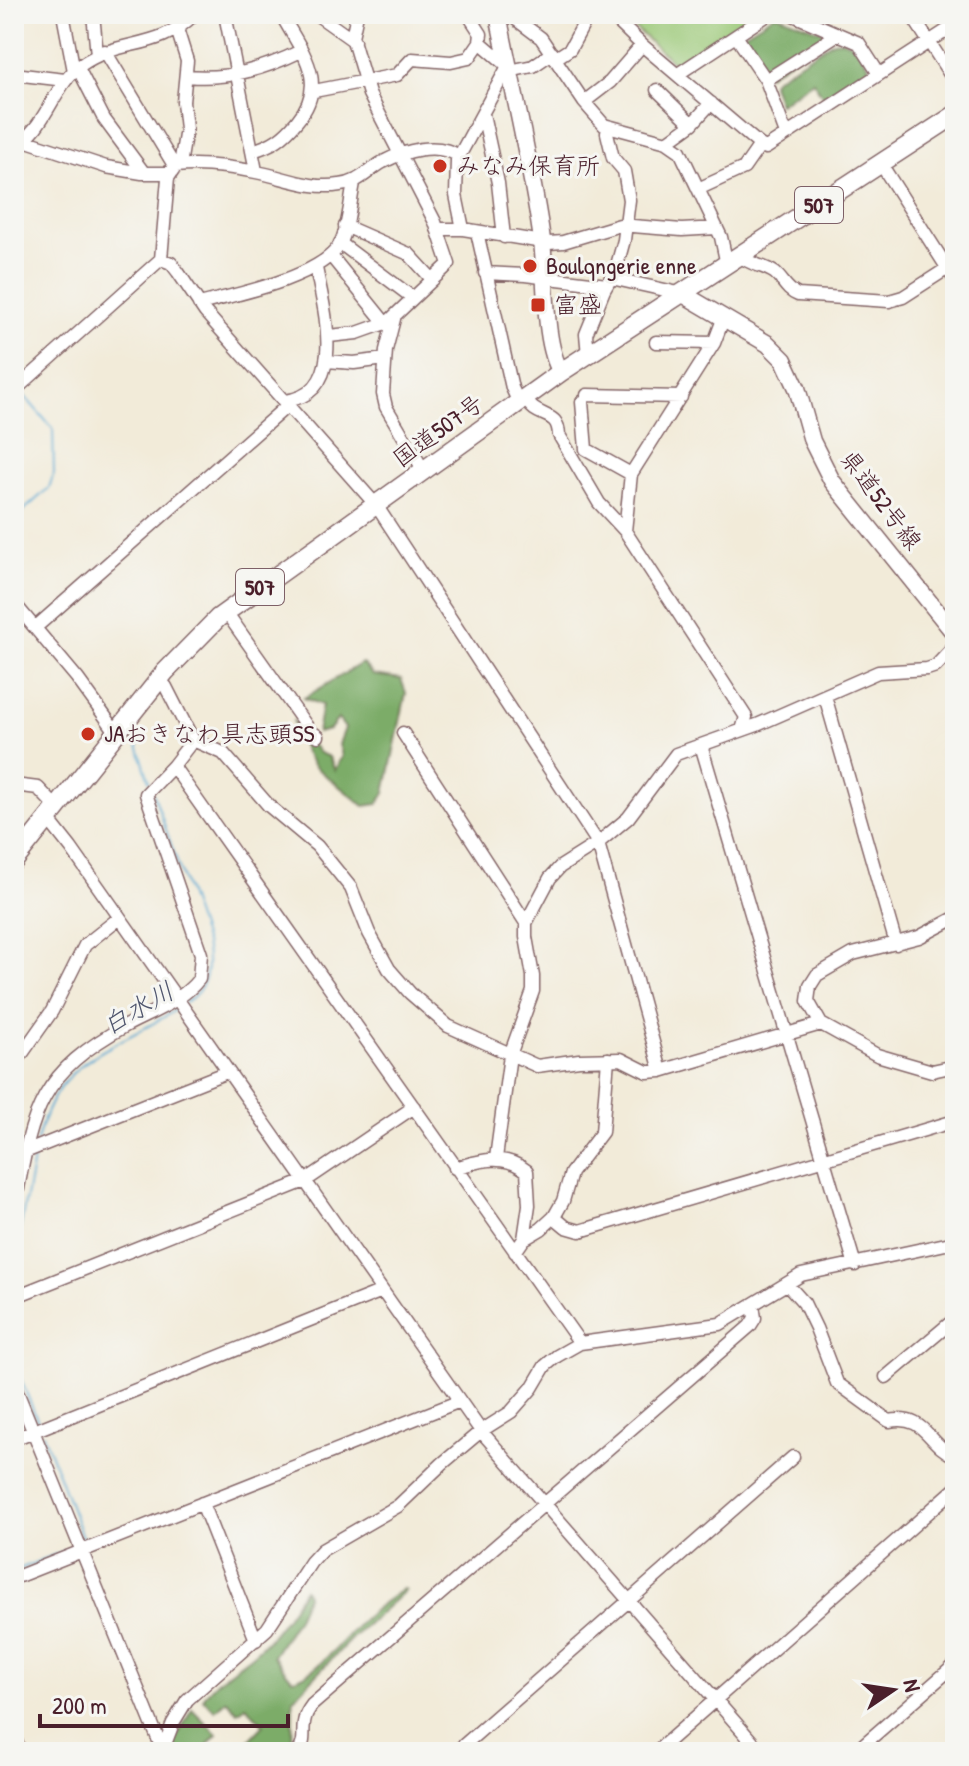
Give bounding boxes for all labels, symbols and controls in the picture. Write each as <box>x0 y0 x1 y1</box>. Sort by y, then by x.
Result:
place label: みなみ保育所 <box>456 149 600 181</box>
marker: みなみ保育所 <box>431 157 449 175</box>
road number: 507 <box>795 187 843 223</box>
place label: Boulqngerie enne <box>546 249 697 281</box>
marker: Boulqngerie enne <box>521 257 539 275</box>
place label: 富盛 <box>554 288 602 320</box>
marker: 富盛 <box>529 296 547 314</box>
street label: 国道507号 <box>386 386 489 474</box>
street label: 県道52号線 <box>834 443 930 556</box>
road number: 507 <box>236 569 284 605</box>
place label: JAおきなわ具志頭SS <box>104 717 315 749</box>
marker: JAおきなわ具志頭SS <box>79 725 97 743</box>
water label: 白水川 <box>95 973 180 1042</box>
north arrow <box>853 1650 933 1730</box>
text: N <box>897 1676 928 1695</box>
scale bar <box>40 1678 288 1728</box>
text: 200 m <box>52 1689 107 1721</box>

